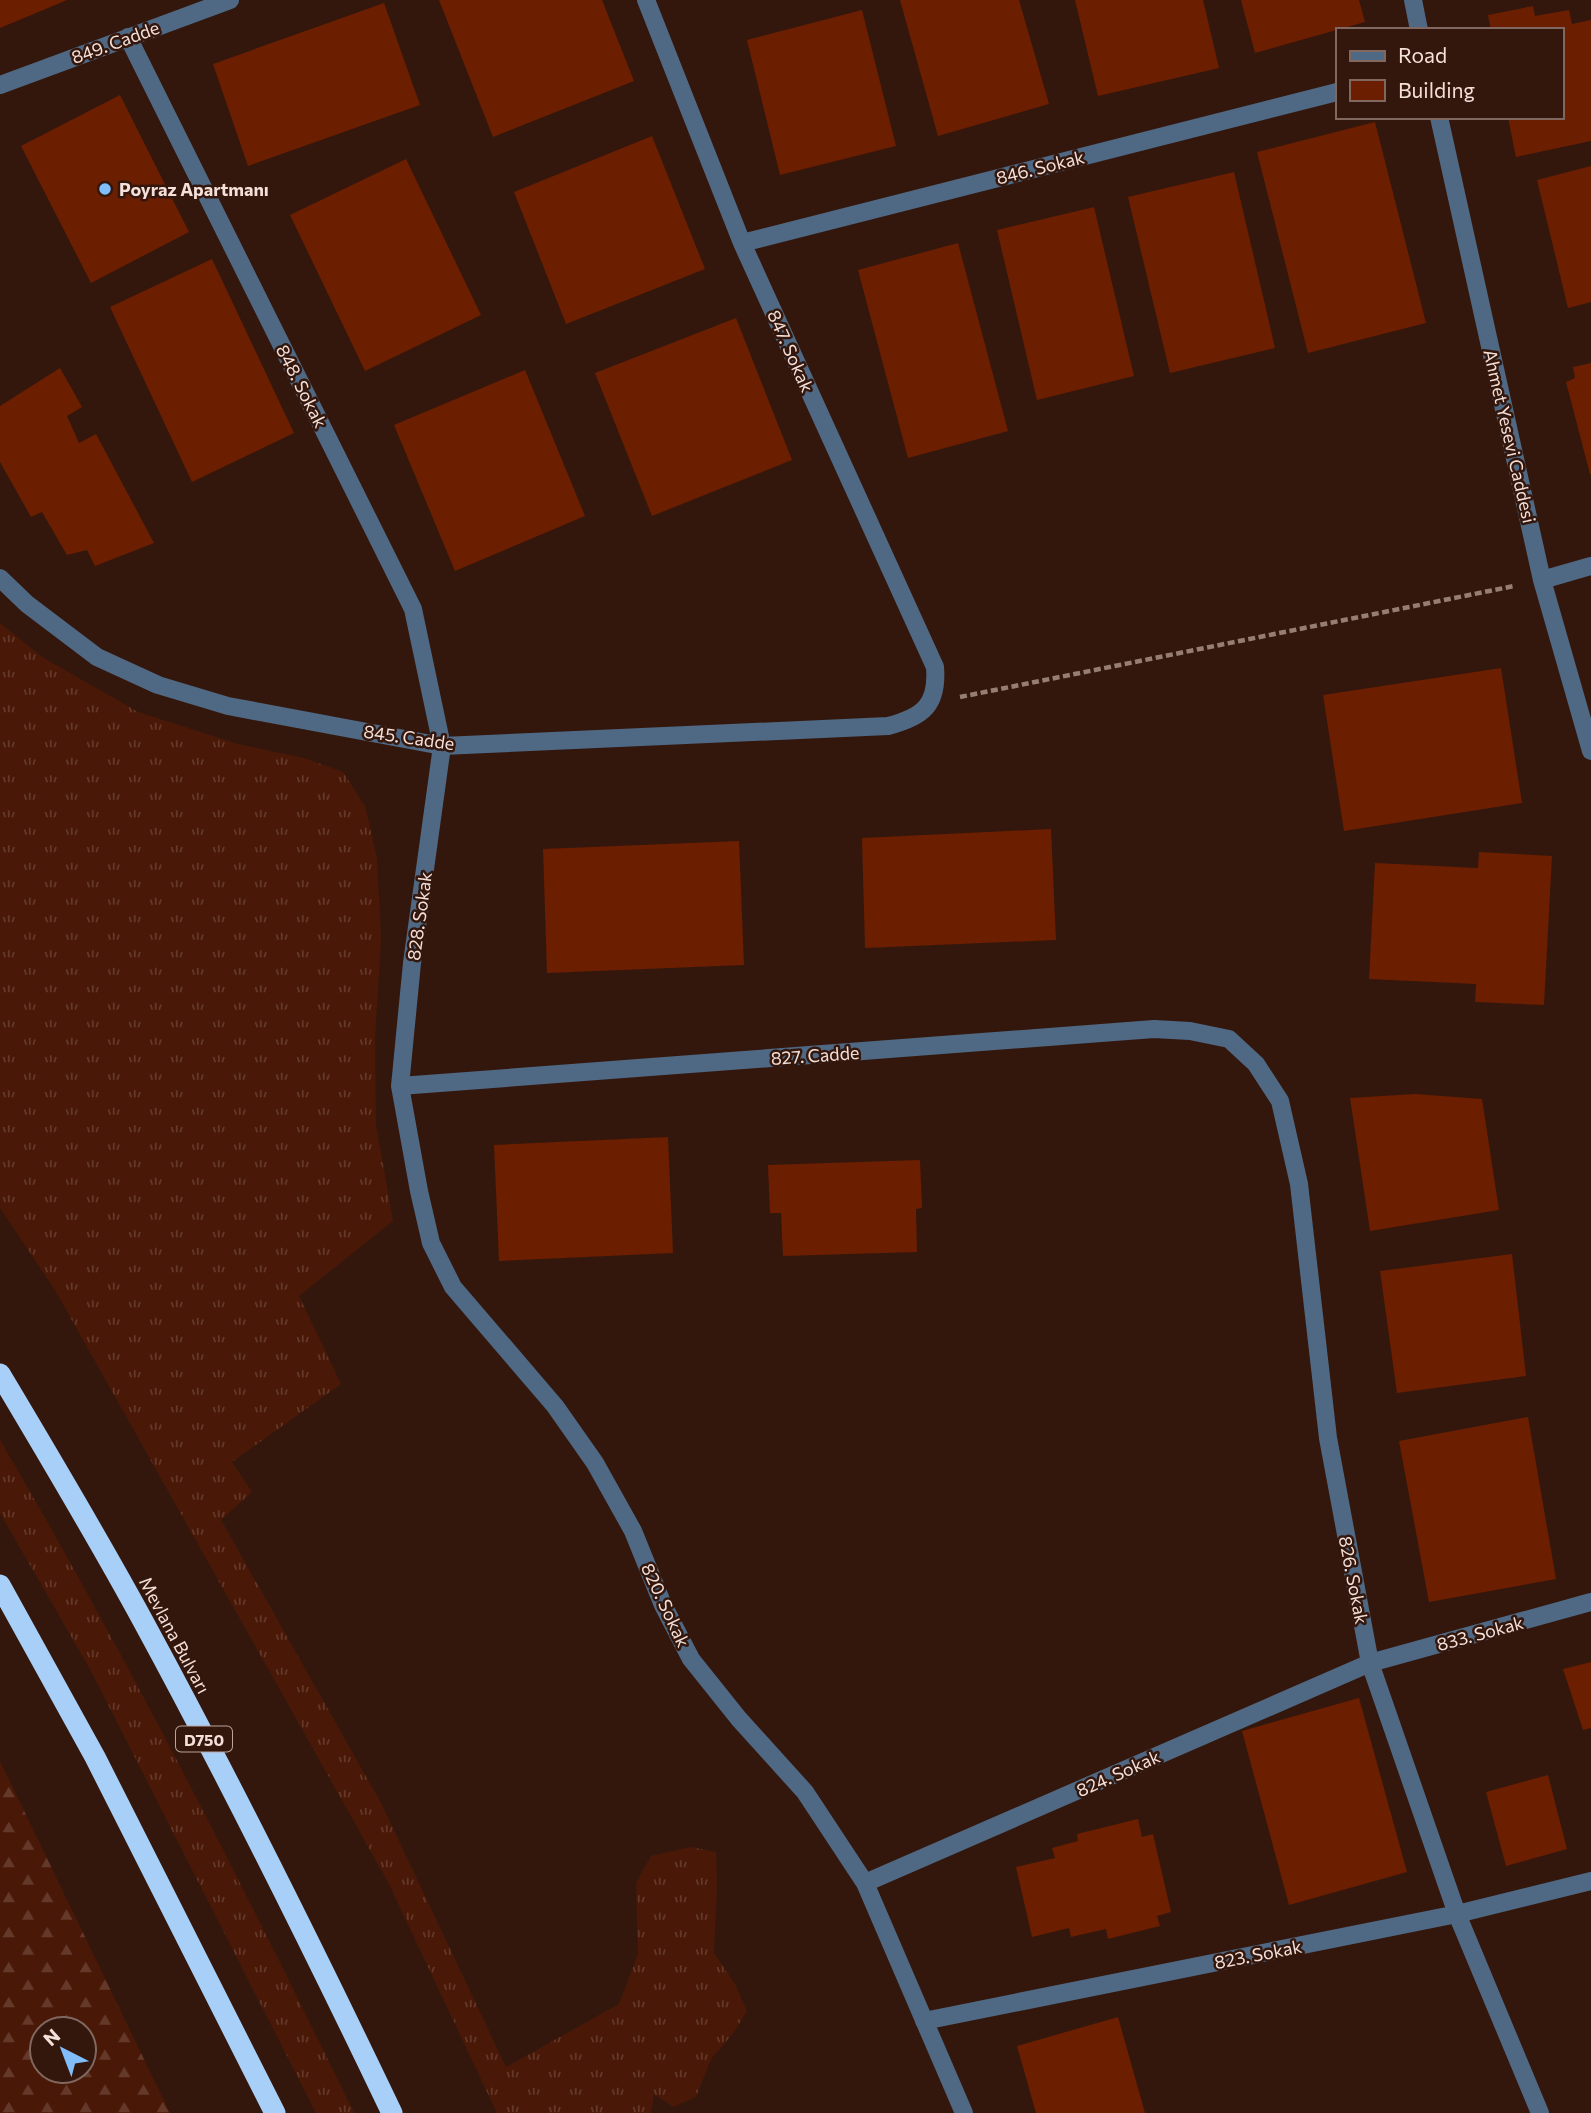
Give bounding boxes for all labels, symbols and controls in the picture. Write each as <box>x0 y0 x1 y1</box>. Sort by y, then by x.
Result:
street label: 849. Cadde <box>68 16 162 68</box>
legend <box>1336 28 1563 119</box>
text: Road <box>1398 42 1447 67</box>
text: Building <box>1398 77 1475 102</box>
street label: 846. Sokak <box>994 145 1087 189</box>
place label: Poyraz Apartmanı <box>119 178 269 200</box>
marker: Poyraz Apartmanı <box>97 181 113 197</box>
street label: 847. Sokak <box>763 307 819 396</box>
street label: 848. Sokak <box>272 341 332 431</box>
street label: Ahmet Yesevi Caddesi <box>1479 347 1541 525</box>
street label: 845. Cadde <box>362 720 456 754</box>
street label: 828. Sokak <box>402 870 436 962</box>
street label: 827. Cadde <box>770 1041 860 1069</box>
street label: 826. Sokak <box>1335 1534 1373 1626</box>
street label: 820. Sokak <box>637 1559 695 1651</box>
street label: Mevlana Bulvarı <box>135 1573 215 1697</box>
street label: 833. Sokak <box>1434 1611 1526 1655</box>
road number: D750 <box>176 1726 232 1751</box>
street label: 824. Sokak <box>1073 1745 1163 1801</box>
street label: 823. Sokak <box>1212 1935 1304 1973</box>
north arrow <box>28 2015 98 2085</box>
text: N <box>38 2024 64 2050</box>

